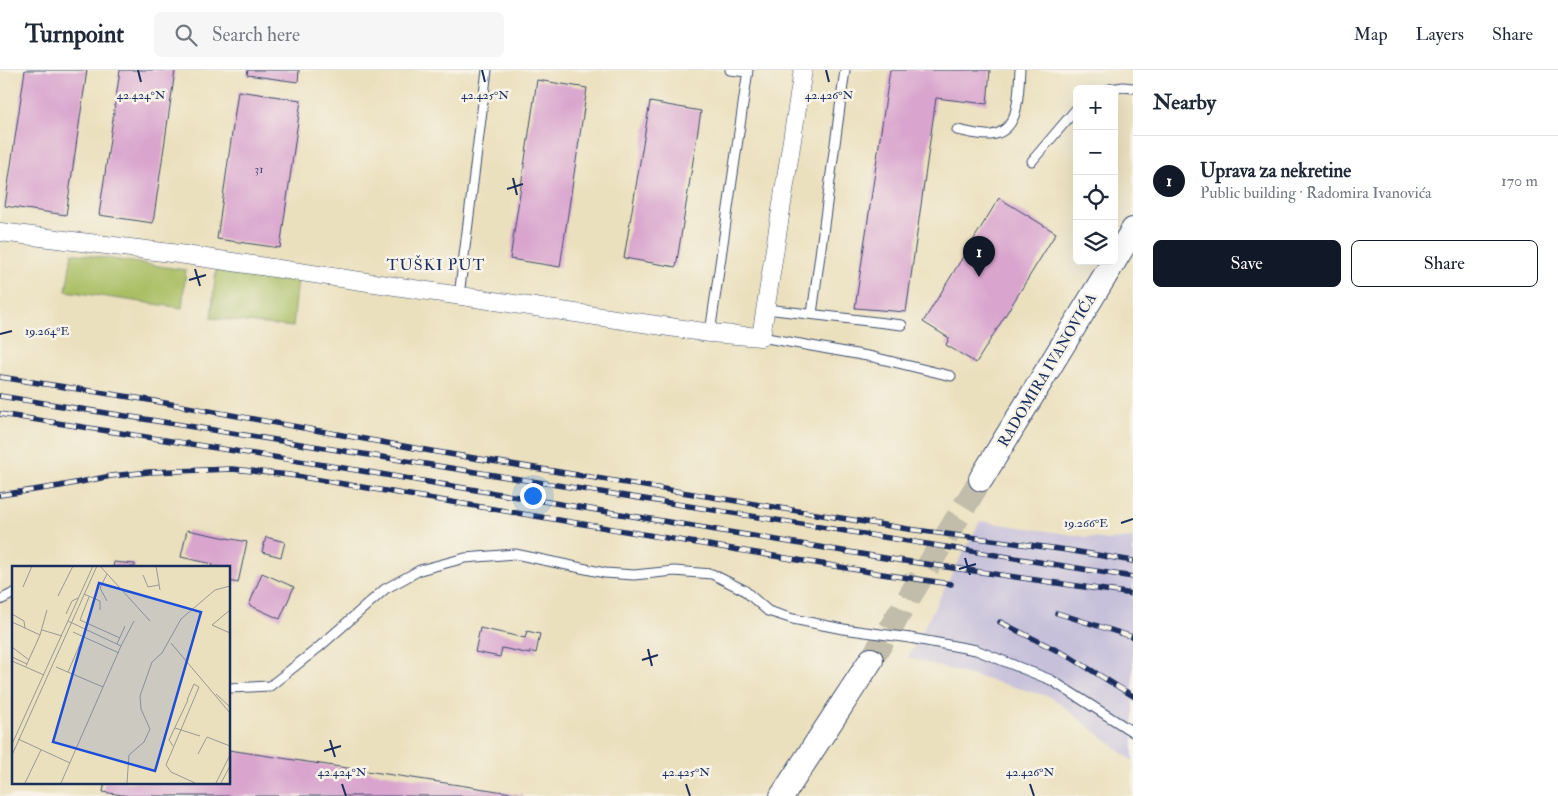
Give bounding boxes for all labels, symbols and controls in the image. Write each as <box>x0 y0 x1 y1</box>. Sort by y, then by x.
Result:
search box <box>154 12 504 57</box>
text: Turnpoint <box>25 19 124 50</box>
icon: search <box>172 21 200 49</box>
text: Search here <box>212 23 300 47</box>
text: Map <box>1354 23 1388 46</box>
text: Layers <box>1416 23 1464 46</box>
text: Share <box>1492 23 1533 46</box>
map controls <box>1073 85 1118 265</box>
button: + <box>1073 85 1118 130</box>
text: 42.424°N <box>116 88 166 103</box>
text: 42.425°N <box>461 88 509 103</box>
text: 42.426°N <box>805 88 854 103</box>
text: Nearby <box>1153 89 1216 116</box>
button: − <box>1073 130 1118 175</box>
text: Uprava za nekretine <box>1200 159 1351 183</box>
house number: 31 <box>255 162 263 177</box>
text: 1 <box>1166 171 1172 191</box>
text: 170 m <box>1501 171 1538 191</box>
button: locate <box>1073 175 1118 220</box>
text: Public building · Radomira Ivanovića <box>1200 183 1432 203</box>
button: layers <box>1073 220 1118 265</box>
pin: 1 <box>963 236 995 277</box>
button: Save <box>1153 240 1341 287</box>
button: Share <box>1351 240 1538 287</box>
district label: TUŠKI PUT <box>387 254 485 275</box>
street label: RADOMIRA IVANOVIĆA <box>992 289 1101 451</box>
text: 19.264°E <box>25 324 69 339</box>
your location <box>520 483 546 509</box>
text: 19.266°E <box>1064 516 1108 531</box>
inset map <box>12 566 230 784</box>
text: 42.424°N <box>317 765 367 780</box>
text: 42.425°N <box>662 765 710 780</box>
text: 42.426°N <box>1006 765 1055 780</box>

